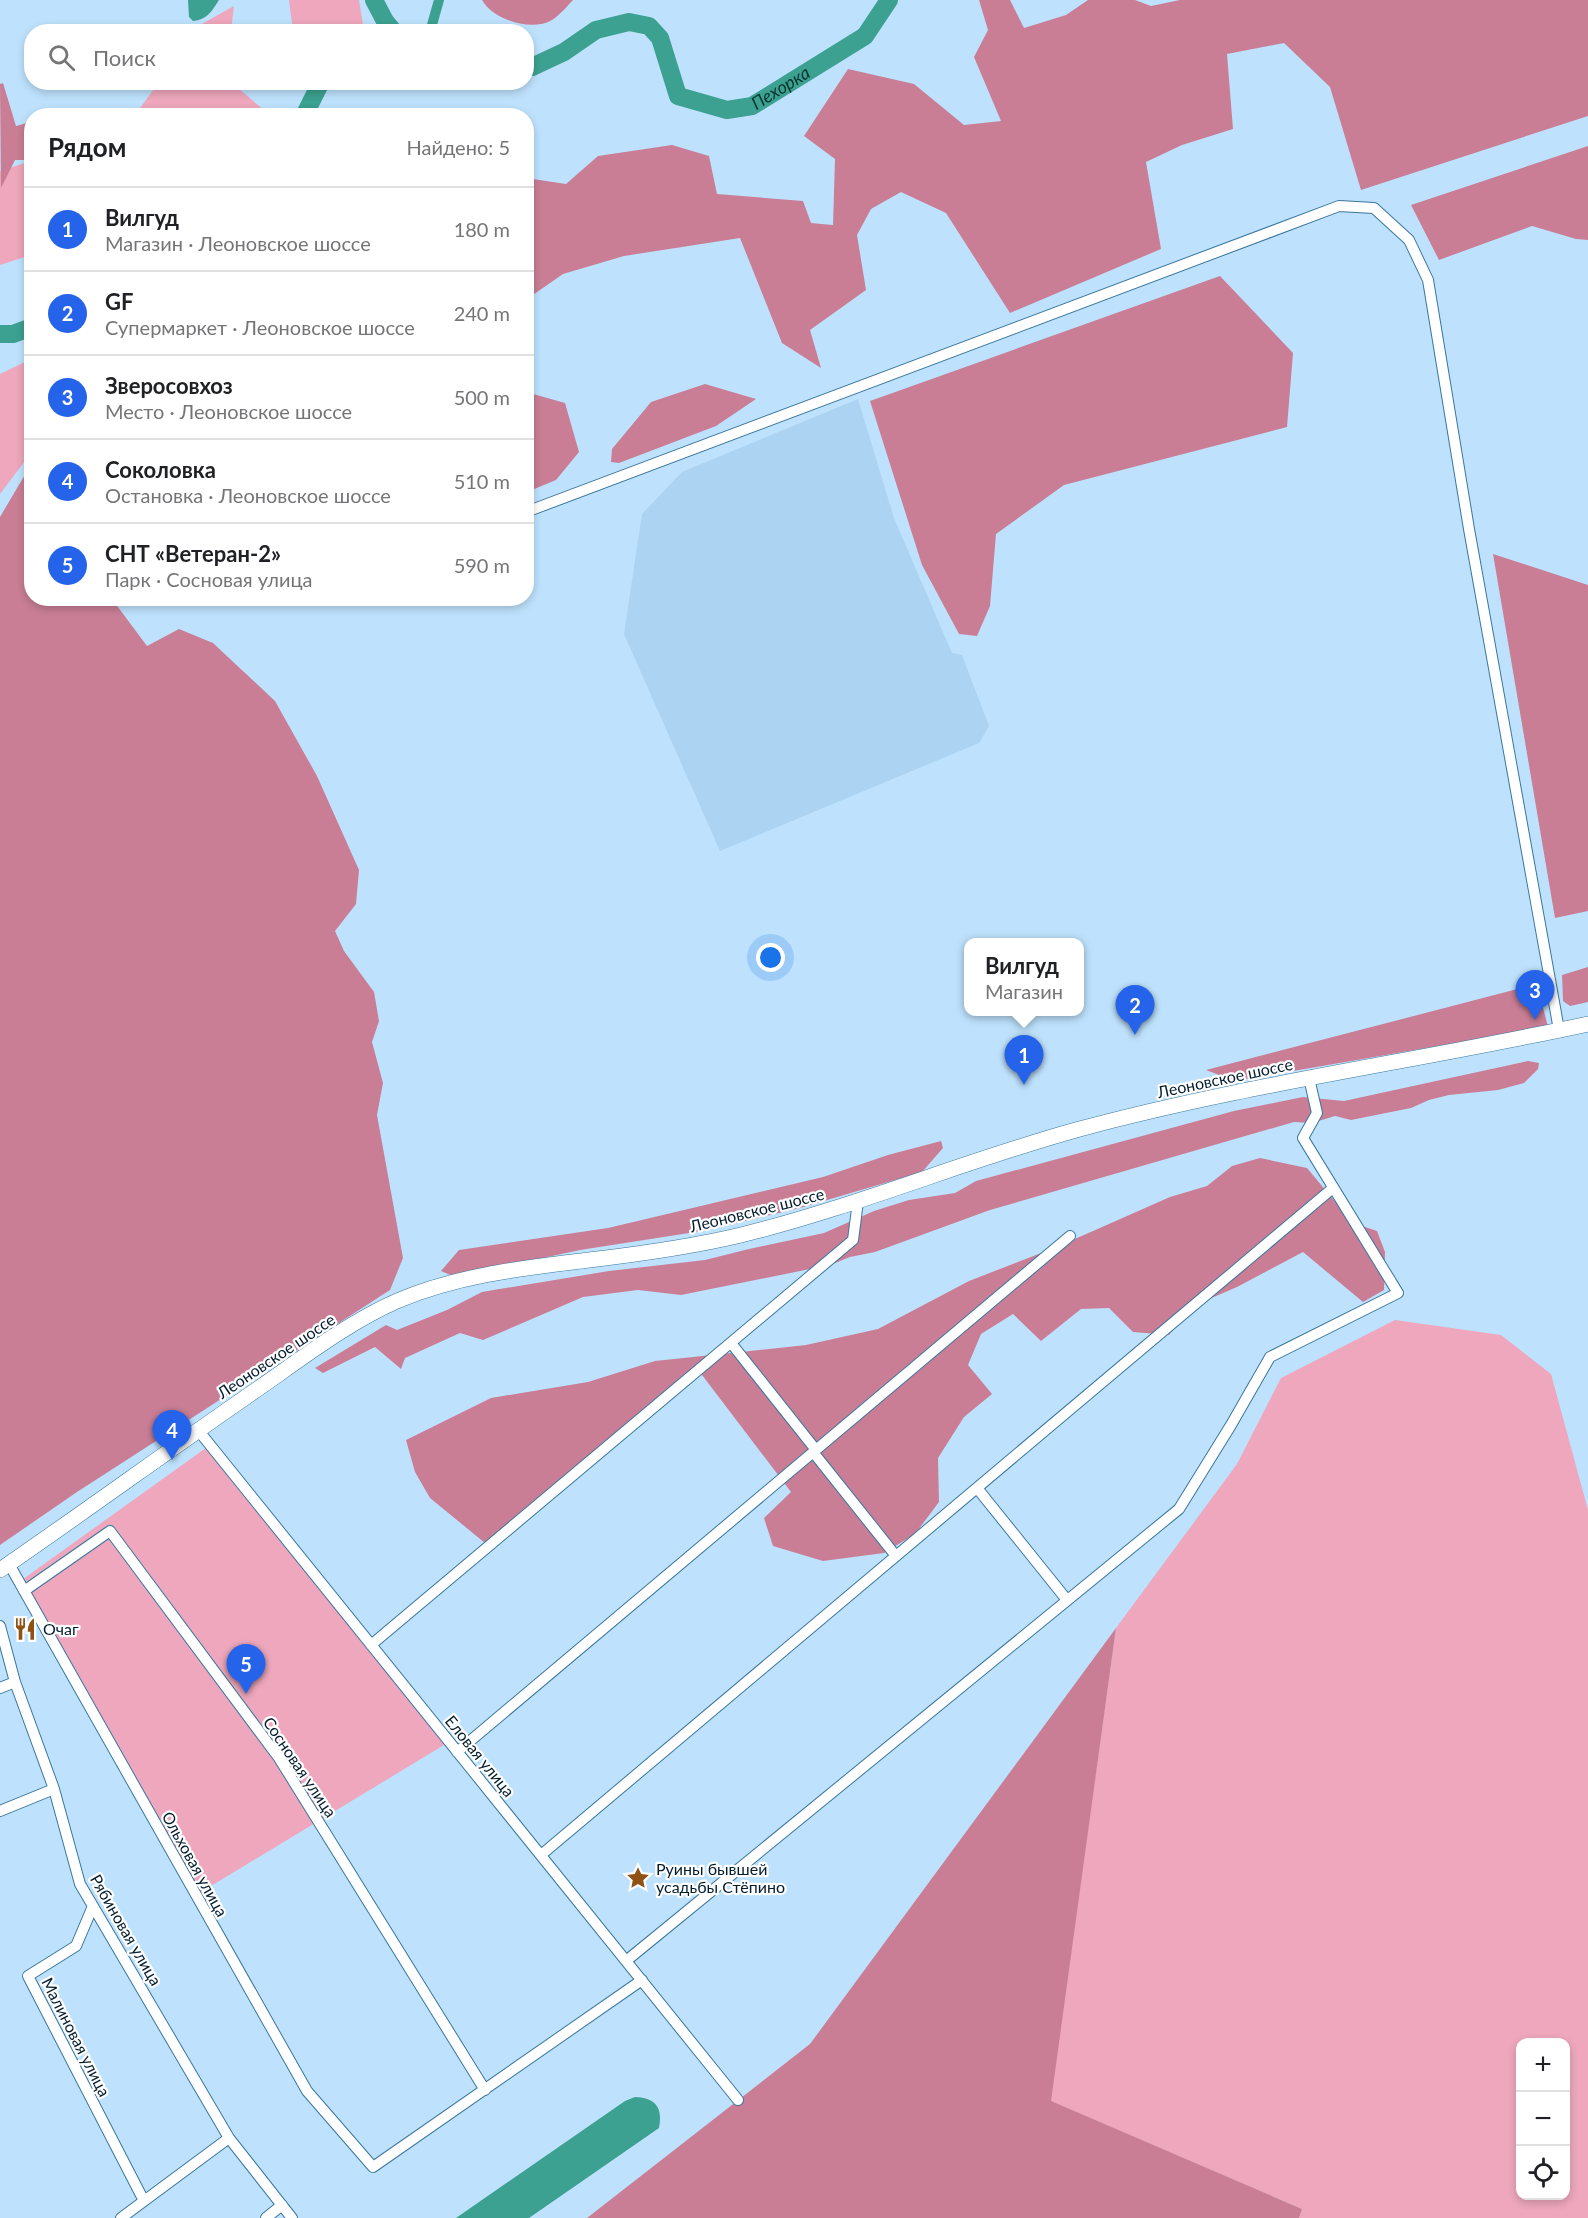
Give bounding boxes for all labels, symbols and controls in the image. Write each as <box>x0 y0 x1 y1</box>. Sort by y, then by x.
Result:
search box <box>24 24 534 90</box>
icon: search <box>45 41 78 74</box>
text: Поиск <box>93 44 156 71</box>
water label: Пехорка <box>747 61 814 114</box>
text: Рядом <box>48 131 126 163</box>
text: Найдено: 5 <box>407 135 510 159</box>
text: Вилгуд <box>105 204 179 231</box>
text: 1 <box>62 217 73 241</box>
text: 180 m <box>454 217 510 241</box>
text: Магазин · Леоновское шоссе <box>105 231 371 255</box>
text: GF <box>105 288 133 315</box>
text: 2 <box>62 301 73 325</box>
text: 240 m <box>454 301 510 325</box>
text: Супермаркет · Леоновское шоссе <box>105 315 415 339</box>
text: Зверосовхоз <box>105 372 233 399</box>
text: 3 <box>62 385 73 409</box>
text: 500 m <box>454 385 510 409</box>
text: Место · Леоновское шоссе <box>105 399 352 423</box>
text: Соколовка <box>105 456 216 483</box>
text: 4 <box>62 469 73 493</box>
text: 510 m <box>454 469 510 493</box>
text: Остановка · Леоновское шоссе <box>105 483 391 507</box>
text: СНТ «Ветеран-2» <box>105 540 281 567</box>
text: 5 <box>62 553 73 577</box>
text: 590 m <box>454 553 510 577</box>
text: Парк · Сосновая улица <box>105 567 312 591</box>
popup <box>964 938 1084 1016</box>
your location <box>756 943 785 972</box>
text: Вилгуд <box>985 952 1059 979</box>
pin: 3 <box>1516 970 1555 1020</box>
text: Магазин <box>985 979 1063 1003</box>
pin: 2 <box>1116 986 1154 1035</box>
pin: 1 <box>1004 1036 1044 1085</box>
street label: Леоновское шоссе <box>1155 1054 1294 1101</box>
street label: Леоновское шоссе <box>687 1184 826 1236</box>
street label: Леоновское шоссе <box>212 1309 338 1403</box>
pin: 4 <box>152 1410 192 1460</box>
restaurant icon: Очаг <box>12 1616 38 1642</box>
place label: Очаг <box>43 1619 79 1638</box>
pin: 5 <box>226 1644 266 1694</box>
street label: Еловая улица <box>442 1711 519 1800</box>
street label: Сосновая улица <box>260 1713 341 1820</box>
street label: Ольховая улица <box>159 1808 232 1920</box>
place label: Руины бывшей усадьбы Стёпино <box>656 1859 785 1896</box>
place icon: Руины бывшей усадьбы Стёпино <box>625 1865 651 1891</box>
street label: Рябиновая улица <box>87 1871 166 1989</box>
street label: Малиновая улица <box>38 1974 115 2099</box>
map controls <box>1516 2038 1570 2200</box>
button: + <box>1516 2038 1570 2092</box>
button: − <box>1516 2092 1570 2146</box>
button: locate <box>1516 2146 1570 2200</box>

